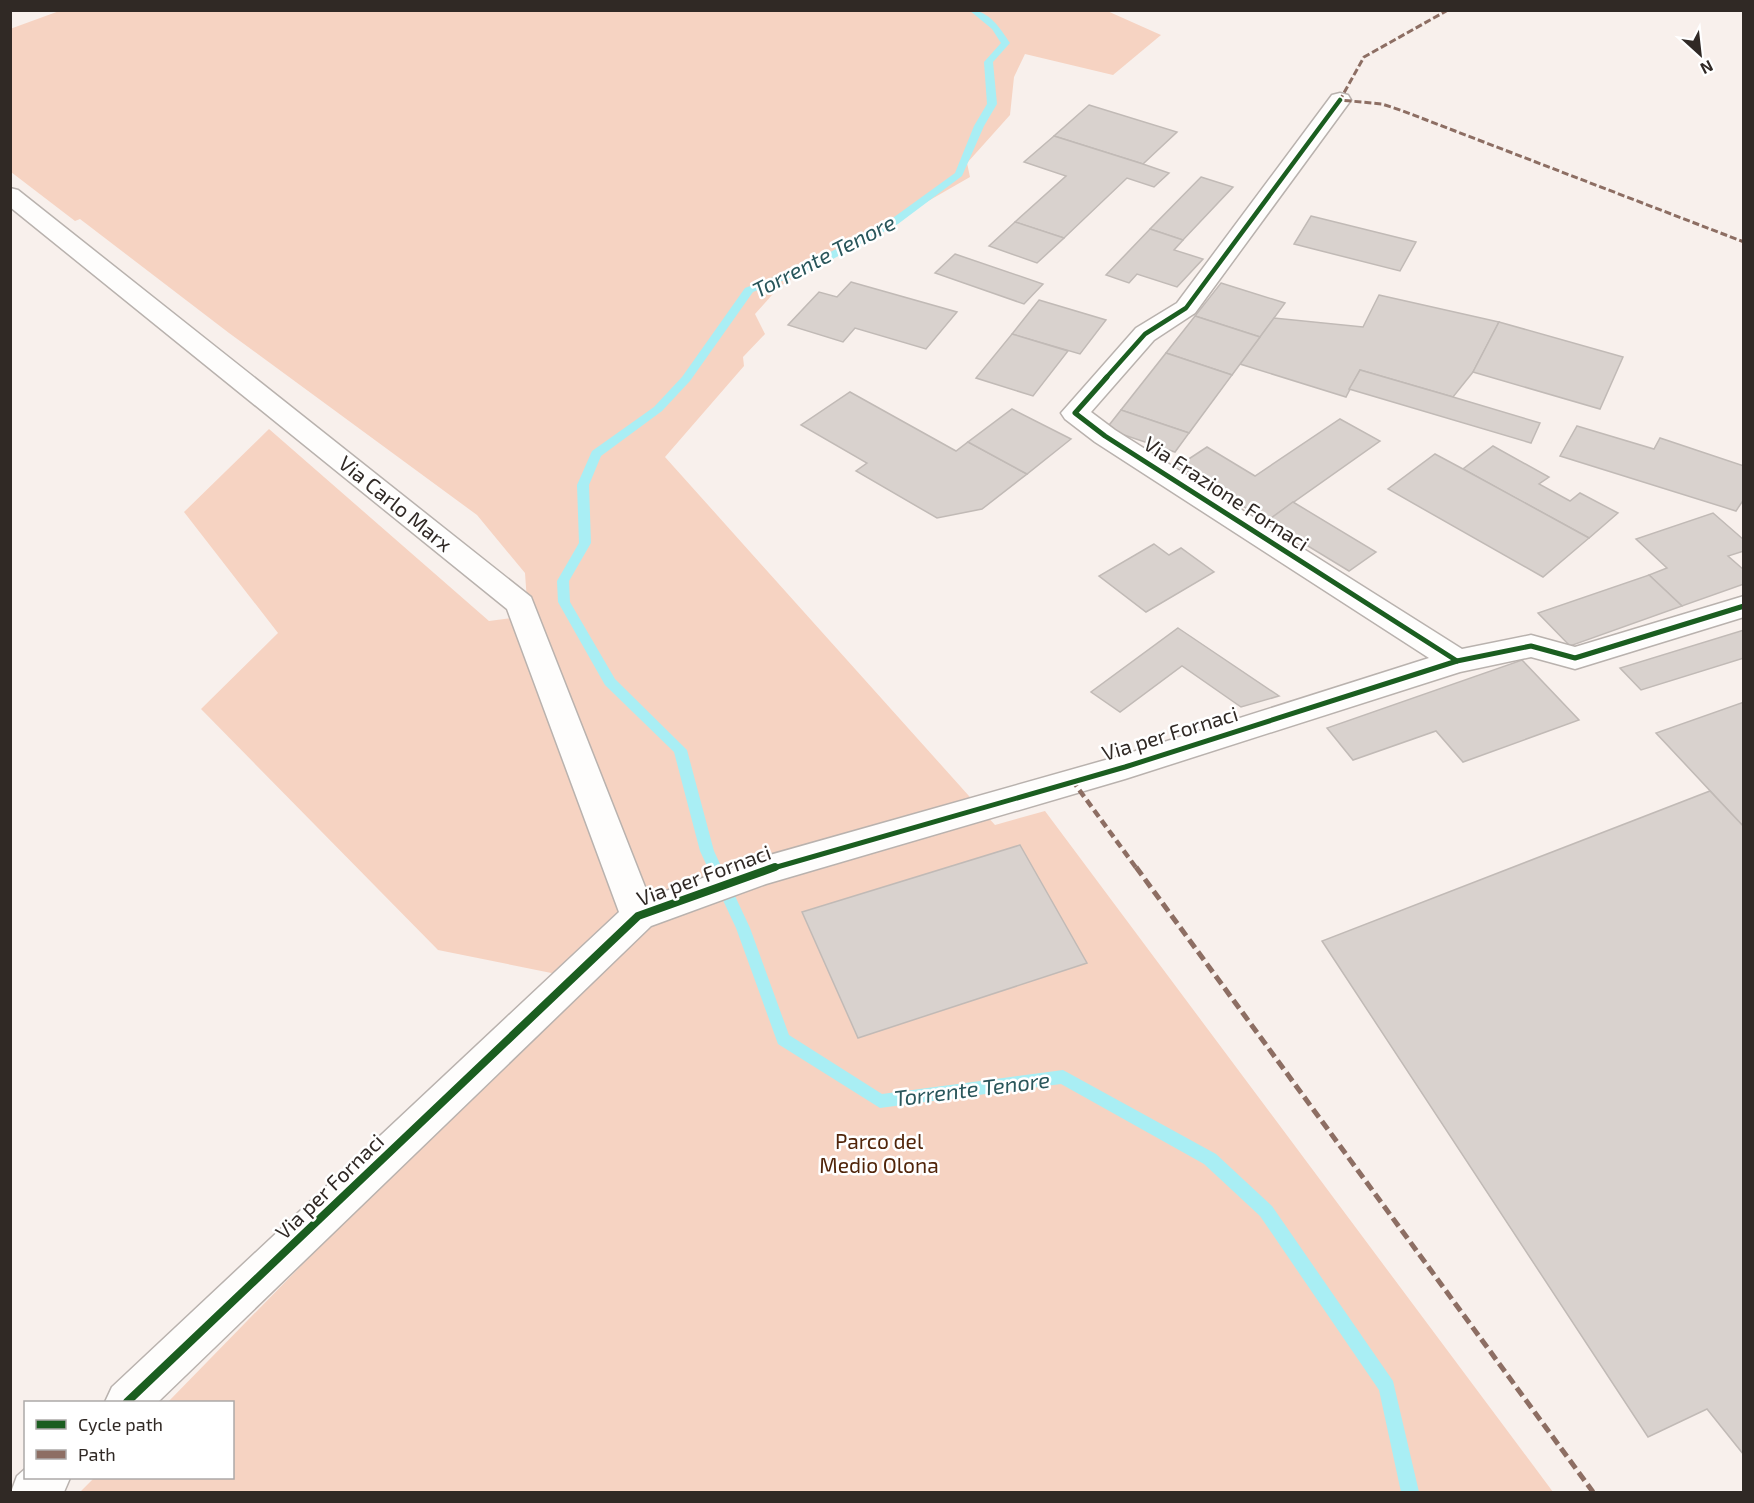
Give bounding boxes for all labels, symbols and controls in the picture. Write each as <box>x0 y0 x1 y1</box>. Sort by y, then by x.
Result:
north arrow <box>1670 24 1730 84</box>
text: N <box>1698 57 1717 79</box>
water label: Torrente Tenore <box>748 208 899 302</box>
street label: Via Frazione Fornaci <box>1140 430 1314 555</box>
street label: Via Carlo Marx <box>334 450 458 556</box>
street label: Via per Fornaci <box>1099 700 1241 765</box>
street label: Via per Fornaci <box>633 839 774 910</box>
water label: Torrente Tenore <box>893 1066 1051 1110</box>
street label: Via per Fornaci <box>270 1128 388 1244</box>
park label: Parco del Medio Olona <box>819 1128 939 1177</box>
legend <box>24 1401 234 1479</box>
text: Cycle path <box>78 1413 163 1435</box>
text: Path <box>78 1443 116 1465</box>

